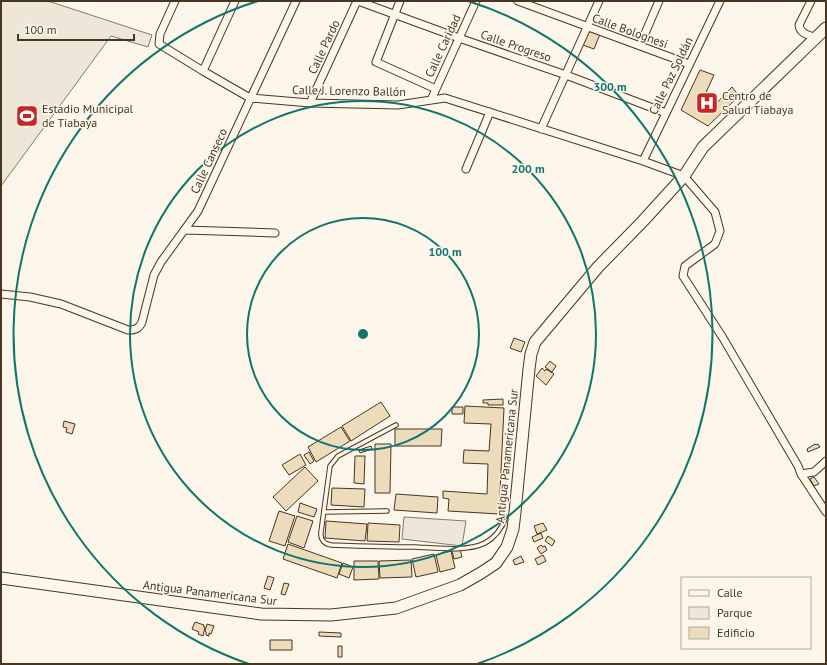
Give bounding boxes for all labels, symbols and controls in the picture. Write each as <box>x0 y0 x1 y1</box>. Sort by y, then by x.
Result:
street label: Calle Bolognesi <box>590 10 670 51</box>
street label: Calle Caridad <box>421 12 464 80</box>
scale bar <box>18 16 134 42</box>
street label: Calle Pardo <box>304 17 343 76</box>
text: 100 m <box>24 22 57 37</box>
street label: Calle Progreso <box>479 26 554 65</box>
street label: Calle Paz Soldán <box>645 34 696 117</box>
text: 300 m <box>593 79 627 94</box>
street label: Calle J. Lorenzo Ballón <box>292 82 406 99</box>
place label: Centro de Salud Tiabaya <box>722 88 793 117</box>
hospital icon: Centro de Salud Tiabaya <box>694 90 720 116</box>
place label: Estadio Municipal de Tiabaya <box>42 101 134 130</box>
sports icon: Estadio Municipal de Tiabaya <box>14 103 40 129</box>
street label: Calle Canseco <box>187 126 230 196</box>
text: 200 m <box>511 161 545 176</box>
text: 100 m <box>428 244 462 259</box>
centre of rings <box>356 327 370 341</box>
street label: Antigua Panamericana Sur <box>492 388 521 524</box>
street label: Antigua Panamericana Sur <box>142 577 278 608</box>
legend <box>681 577 811 649</box>
text: Calle <box>717 585 743 600</box>
text: Parque <box>717 605 752 620</box>
text: Edificio <box>717 625 755 640</box>

